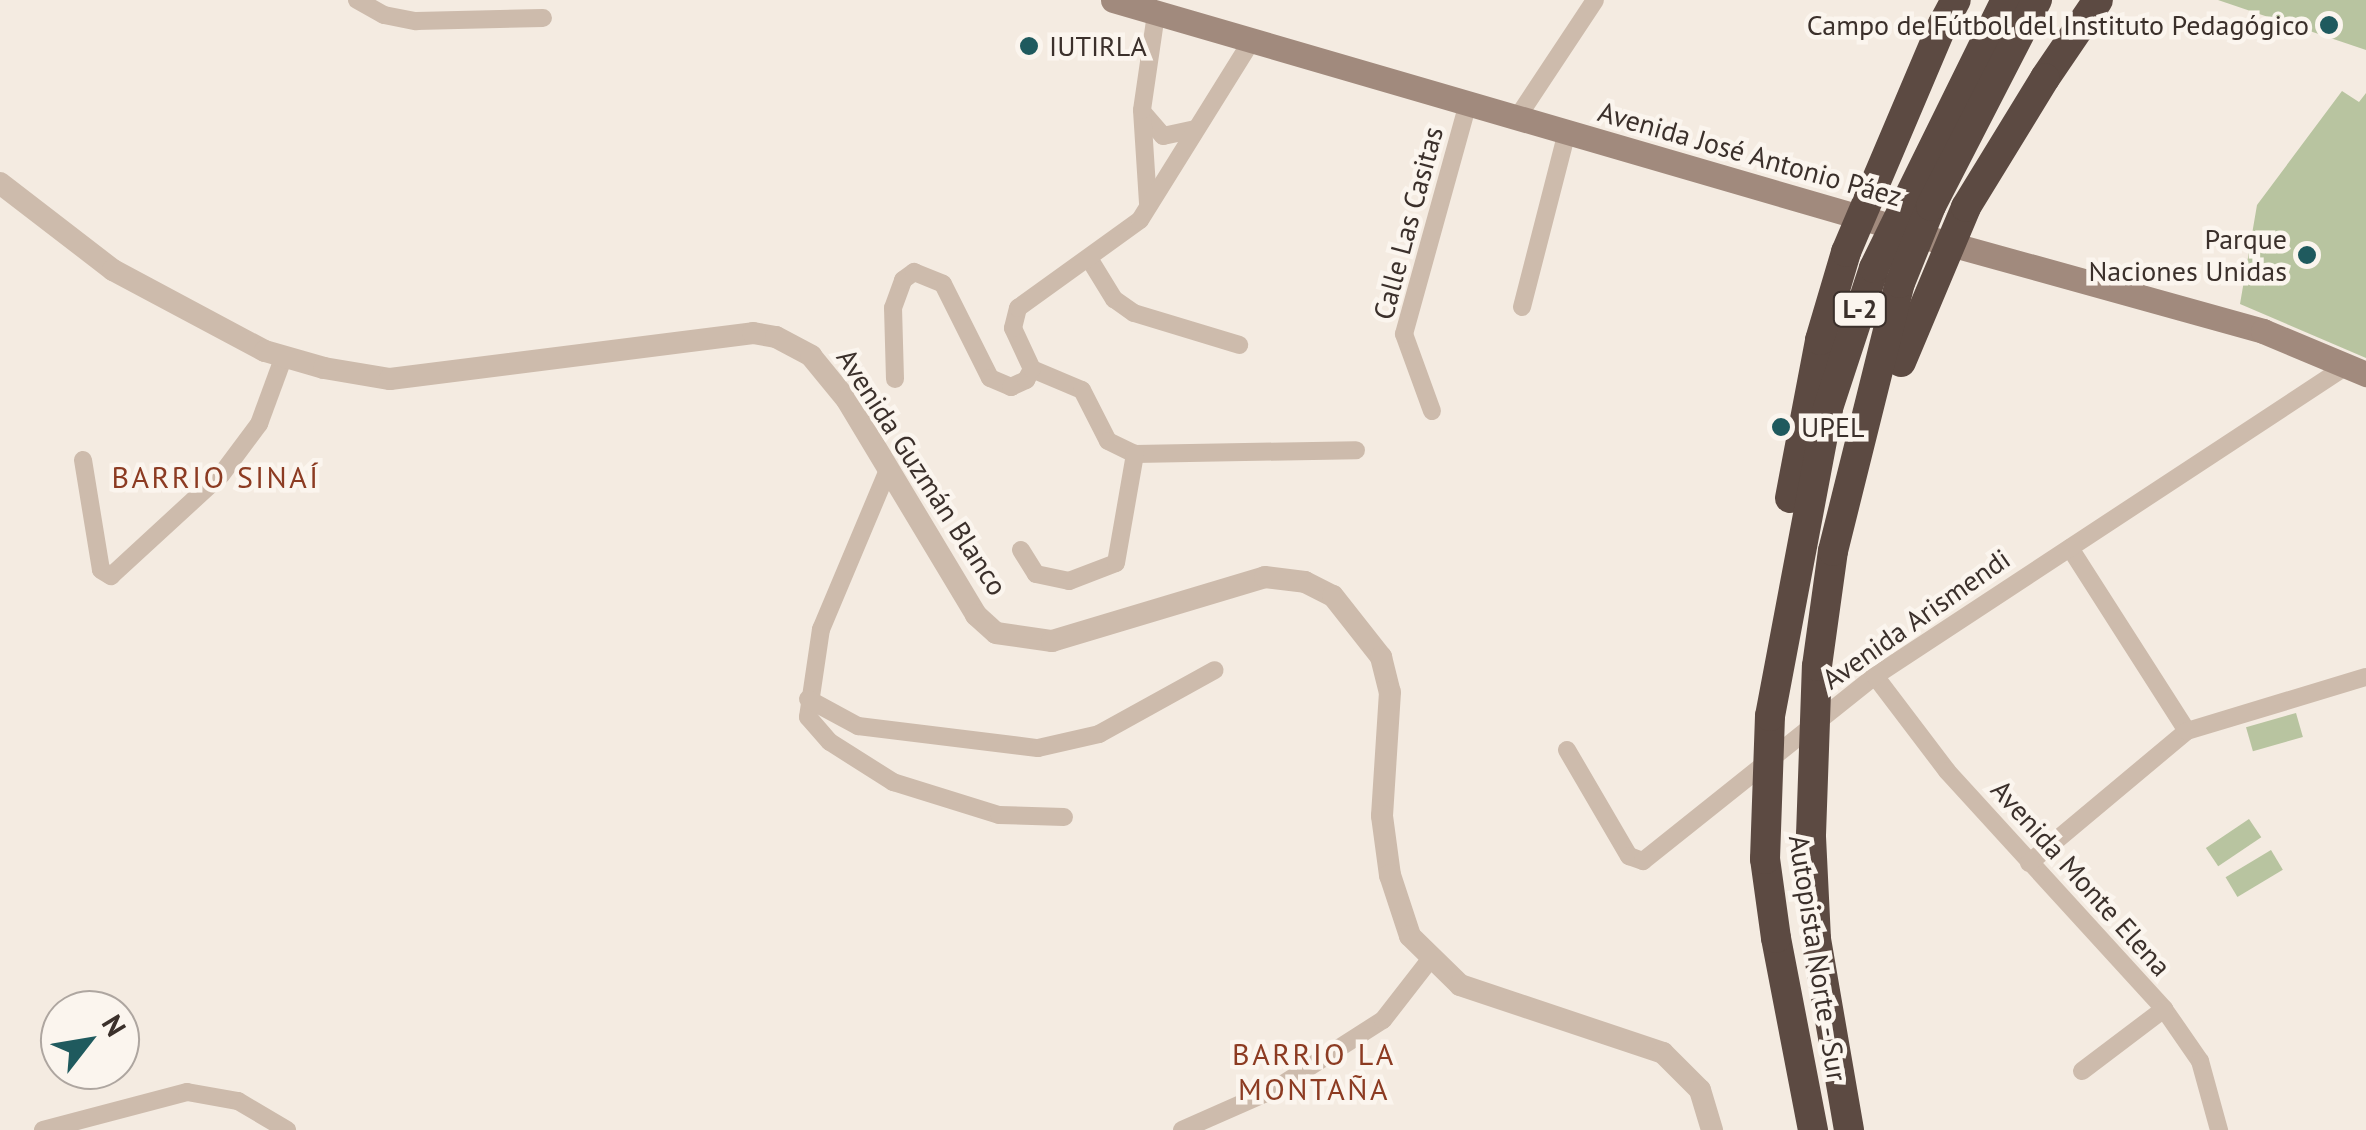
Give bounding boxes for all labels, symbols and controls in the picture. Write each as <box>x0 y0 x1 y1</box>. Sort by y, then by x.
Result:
place label: Campo de Fútbol del Instituto Pedagógico <box>1807 8 2309 42</box>
marker: Campo de Fútbol del Instituto Pedagógico <box>2318 14 2340 36</box>
place label: IUTIRLA <box>1049 29 1147 63</box>
marker: IUTIRLA <box>1018 35 1040 57</box>
street label: Avenida José Antonio Páez <box>1594 94 1906 214</box>
street label: Calle Las Casitas <box>1366 123 1450 323</box>
place label: Parque Naciones Unidas <box>2089 222 2287 288</box>
marker: Parque Naciones Unidas <box>2296 244 2318 266</box>
road number: L-2 <box>1832 289 1888 329</box>
street label: Avenida Guzmán Blanco <box>830 343 1014 601</box>
place label: UPEL <box>1801 410 1864 444</box>
marker: UPEL <box>1770 416 1792 438</box>
district label: BARRIO SINAÍ <box>111 459 321 495</box>
street label: Avenida Arismendi <box>1815 542 2017 696</box>
street label: Avenida Monte Elena <box>1984 773 2178 983</box>
street label: Autopista Norte - Sur <box>1782 830 1854 1086</box>
north arrow <box>40 990 140 1090</box>
text: N <box>94 1008 135 1043</box>
district label: BARRIO LA MONTAÑA <box>1232 1036 1396 1106</box>

